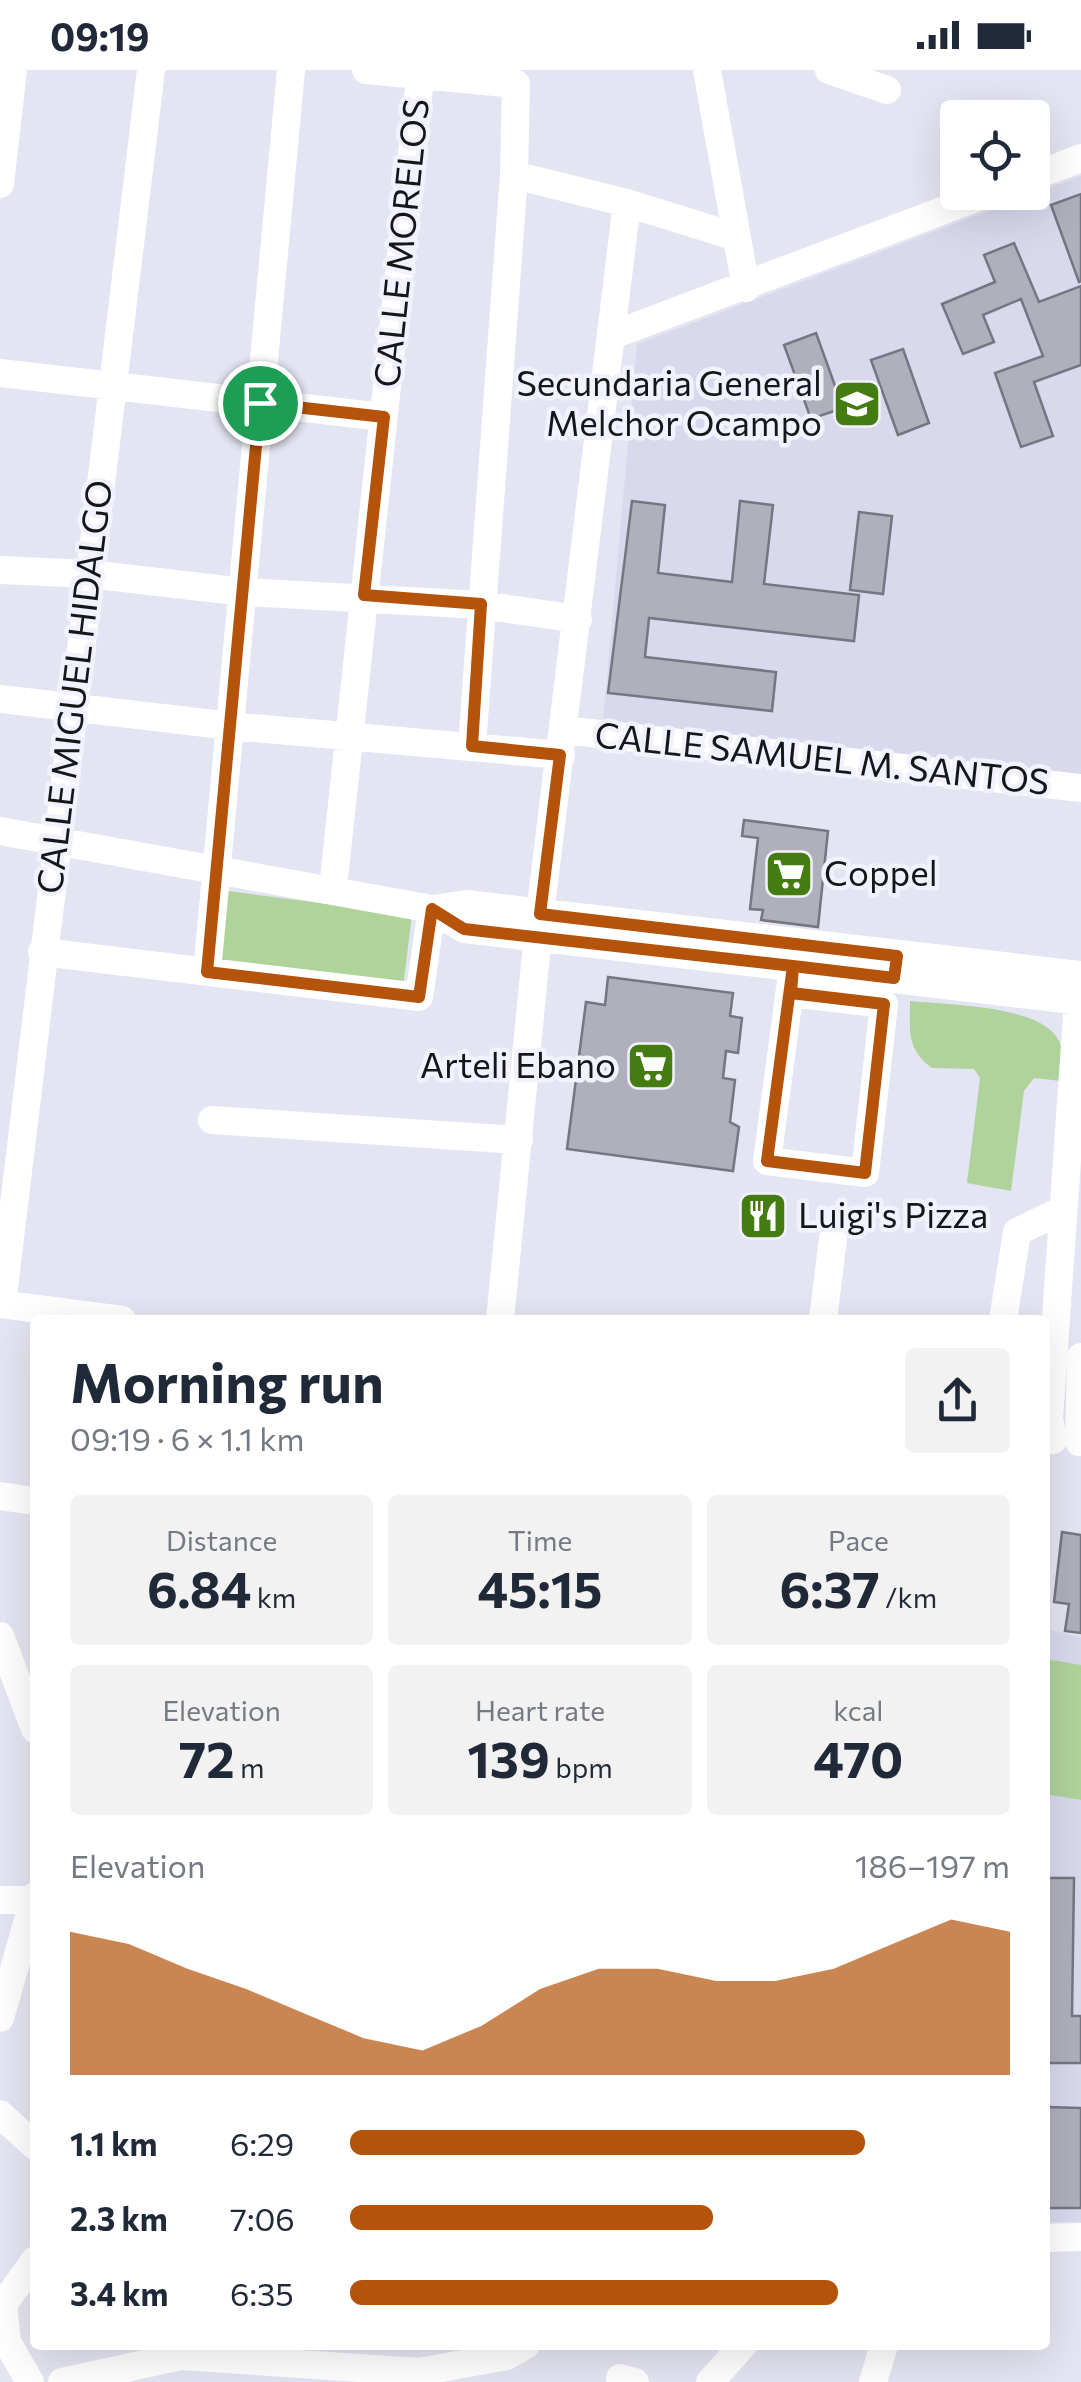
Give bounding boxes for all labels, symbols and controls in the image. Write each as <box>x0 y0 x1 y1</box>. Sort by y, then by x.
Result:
text: 09:19 <box>50 12 149 59</box>
street label: CALLE MORELOS <box>363 96 436 389</box>
map controls <box>940 100 1050 210</box>
button: locate <box>940 100 1050 210</box>
place label: Secundaria General Melchor Ocampo <box>516 360 822 443</box>
pin <box>218 361 303 446</box>
icon: arrive <box>233 376 288 431</box>
school or university icon: Secundaria General Melchor Ocampo <box>831 378 883 430</box>
street label: CALLE MIGUEL HIDALGO <box>26 478 119 896</box>
street label: CALLE SAMUEL M. SANTOS <box>593 711 1052 802</box>
supermarket icon: Coppel <box>763 848 815 900</box>
place label: Coppel <box>824 850 938 893</box>
supermarket icon: Arteli Ebano <box>625 1040 677 1092</box>
place label: Arteli Ebano <box>420 1042 616 1085</box>
restaurant icon: Luigi's Pizza <box>737 1190 789 1242</box>
place label: Luigi's Pizza <box>798 1192 988 1235</box>
text: Morning run <box>70 1347 384 1414</box>
button: share <box>905 1348 1010 1453</box>
text: 09:19 · 6 × 1.1 km <box>70 1418 304 1458</box>
text: Distance <box>166 1523 277 1557</box>
text: Time <box>508 1523 572 1557</box>
text: Pace <box>828 1523 889 1557</box>
text: 6.84 <box>147 1557 251 1618</box>
text: 45:15 <box>478 1557 602 1618</box>
text: 6:37 <box>780 1557 880 1618</box>
text: km <box>251 1580 296 1614</box>
text: /km <box>880 1580 937 1614</box>
text: Elevation <box>163 1693 281 1727</box>
text: Heart rate <box>475 1693 605 1727</box>
text: kcal <box>833 1693 883 1727</box>
text: 72 <box>179 1727 235 1788</box>
text: 139 <box>467 1727 550 1788</box>
text: 470 <box>813 1727 903 1788</box>
text: m <box>235 1750 265 1784</box>
text: bpm <box>550 1750 613 1784</box>
text: Elevation <box>70 1845 205 1885</box>
text: 186–197 m <box>855 1845 1010 1885</box>
text: 1.1 km <box>70 2123 157 2163</box>
text: 6:29 <box>230 2123 294 2163</box>
text: 2.3 km <box>70 2198 168 2238</box>
text: 7:06 <box>230 2198 295 2238</box>
text: 3.4 km <box>70 2273 168 2313</box>
text: 6:35 <box>230 2273 294 2313</box>

